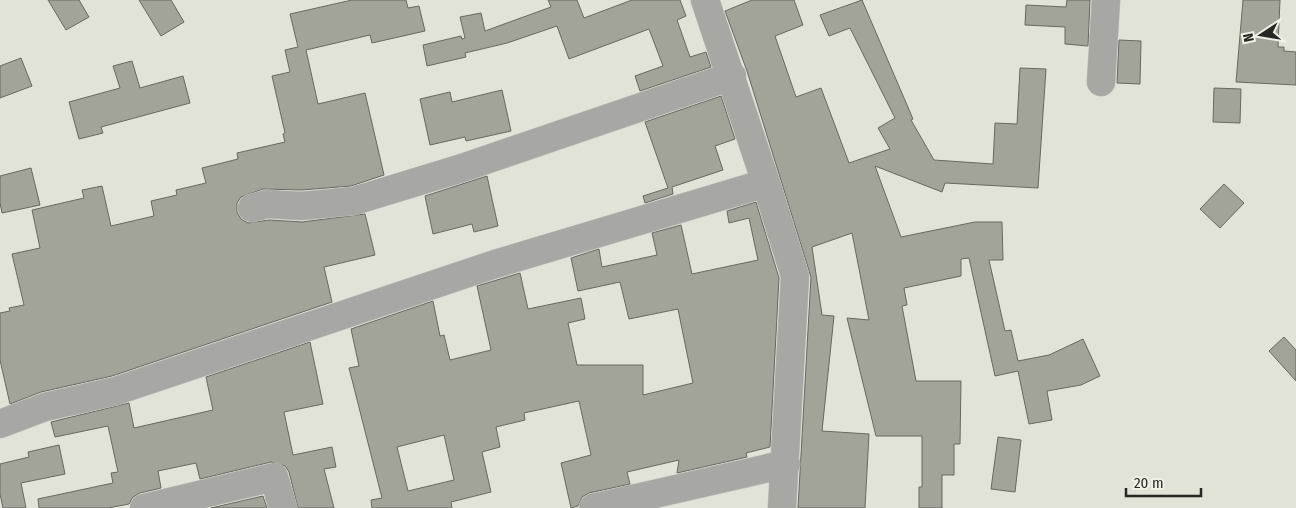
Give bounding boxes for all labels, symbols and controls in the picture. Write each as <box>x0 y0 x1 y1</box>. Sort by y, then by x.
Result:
north arrow <box>1236 10 1286 60</box>
text: N <box>1240 32 1258 43</box>
scale bar <box>1126 466 1201 498</box>
text: 20 m <box>1134 474 1164 492</box>

